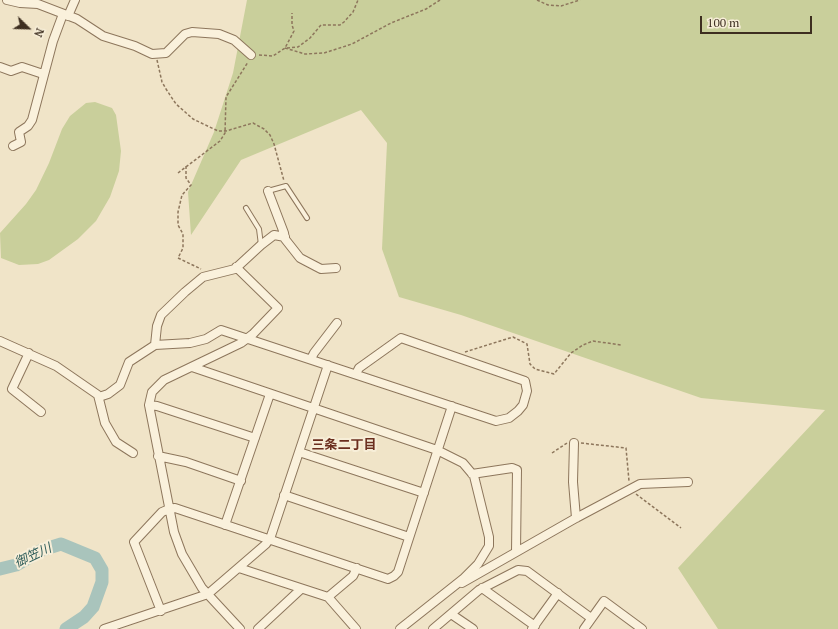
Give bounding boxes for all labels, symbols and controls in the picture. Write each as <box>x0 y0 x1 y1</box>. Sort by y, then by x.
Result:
north arrow <box>8 8 48 48</box>
scale bar <box>702 8 814 34</box>
text: 100 m <box>707 15 739 30</box>
text: N <box>31 26 47 39</box>
district label: 三条二丁目 <box>312 437 376 453</box>
water label: 御笠川 <box>12 541 54 571</box>

